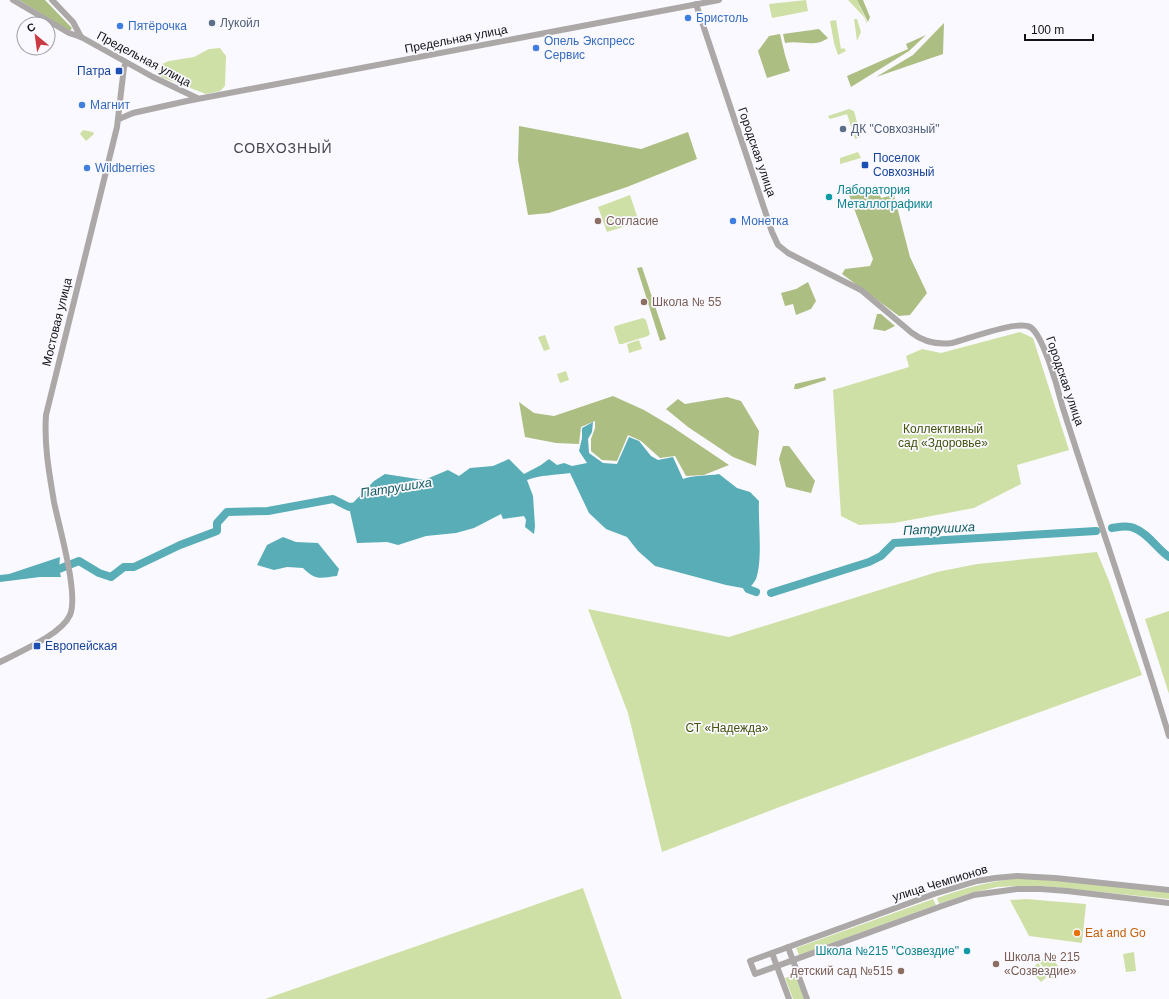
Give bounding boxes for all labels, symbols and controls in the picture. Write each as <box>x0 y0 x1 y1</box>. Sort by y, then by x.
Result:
place label: Бристоль <box>696 11 748 25</box>
marker: Бристоль <box>683 13 693 23</box>
north arrow <box>16 16 56 56</box>
place label: Лукойл <box>220 16 260 30</box>
scale bar <box>1025 16 1093 42</box>
marker: Лукойл <box>207 18 217 28</box>
place label: Пятёрочка <box>128 19 187 33</box>
text: С <box>25 20 38 34</box>
marker: Пятёрочка <box>115 21 125 31</box>
street label: Предельная улица <box>403 22 509 56</box>
text: 100 m <box>1031 23 1064 37</box>
street label: Предельная улица <box>95 28 194 90</box>
place label: Опель Экспресс Сервис <box>544 34 635 62</box>
marker: Опель Экспресс Сервис <box>531 43 541 53</box>
place label: Патра <box>77 64 111 78</box>
marker: Патра <box>114 66 124 76</box>
place label: Магнит <box>90 98 131 112</box>
marker: Магнит <box>77 100 87 110</box>
street label: Городская улица <box>735 106 779 199</box>
place label: ДК "Совхозный" <box>851 122 940 136</box>
marker: ДК "Совхозный" <box>838 124 848 134</box>
district label: СОВХОЗНЫЙ <box>233 139 333 156</box>
place label: Поселок Совхозный <box>873 151 935 179</box>
marker: Поселок Совхозный <box>860 160 870 170</box>
place label: Wildberries <box>95 161 155 175</box>
marker: Wildberries <box>82 163 92 173</box>
place label: Лаборатория Металлографики <box>837 183 933 211</box>
marker: Лаборатория Металлографики <box>824 192 834 202</box>
place label: Согласие <box>606 214 659 228</box>
place label: Монетка <box>741 214 789 228</box>
marker: Согласие <box>593 216 603 226</box>
marker: Монетка <box>728 216 738 226</box>
street label: Мостовая улица <box>39 276 75 368</box>
place label: Школа № 55 <box>652 295 722 309</box>
marker: Школа № 55 <box>639 297 649 307</box>
street label: Городская улица <box>1043 335 1087 428</box>
park label: Коллективный сад «Здоровье» <box>898 422 988 450</box>
water label: Патрушиха <box>359 474 433 501</box>
water label: Патрушиха <box>903 519 975 538</box>
place label: Европейская <box>45 639 117 653</box>
marker: Европейская <box>32 641 42 651</box>
park label: СТ «Надежда» <box>686 721 769 735</box>
street label: улица Чемпионов <box>891 862 989 904</box>
place label: Eat and Go <box>1085 926 1146 940</box>
marker: Eat and Go <box>1072 928 1082 938</box>
place label: Школа №215 "Созвездие" <box>815 944 959 958</box>
marker: Школа №215 "Созвездие" <box>962 946 972 956</box>
place label: Школа № 215 «Созвездие» <box>1004 950 1080 978</box>
marker: Школа № 215 «Созвездие» <box>991 959 1001 969</box>
place label: детский сад №515 <box>790 964 893 978</box>
marker: детский сад №515 <box>896 966 906 976</box>

